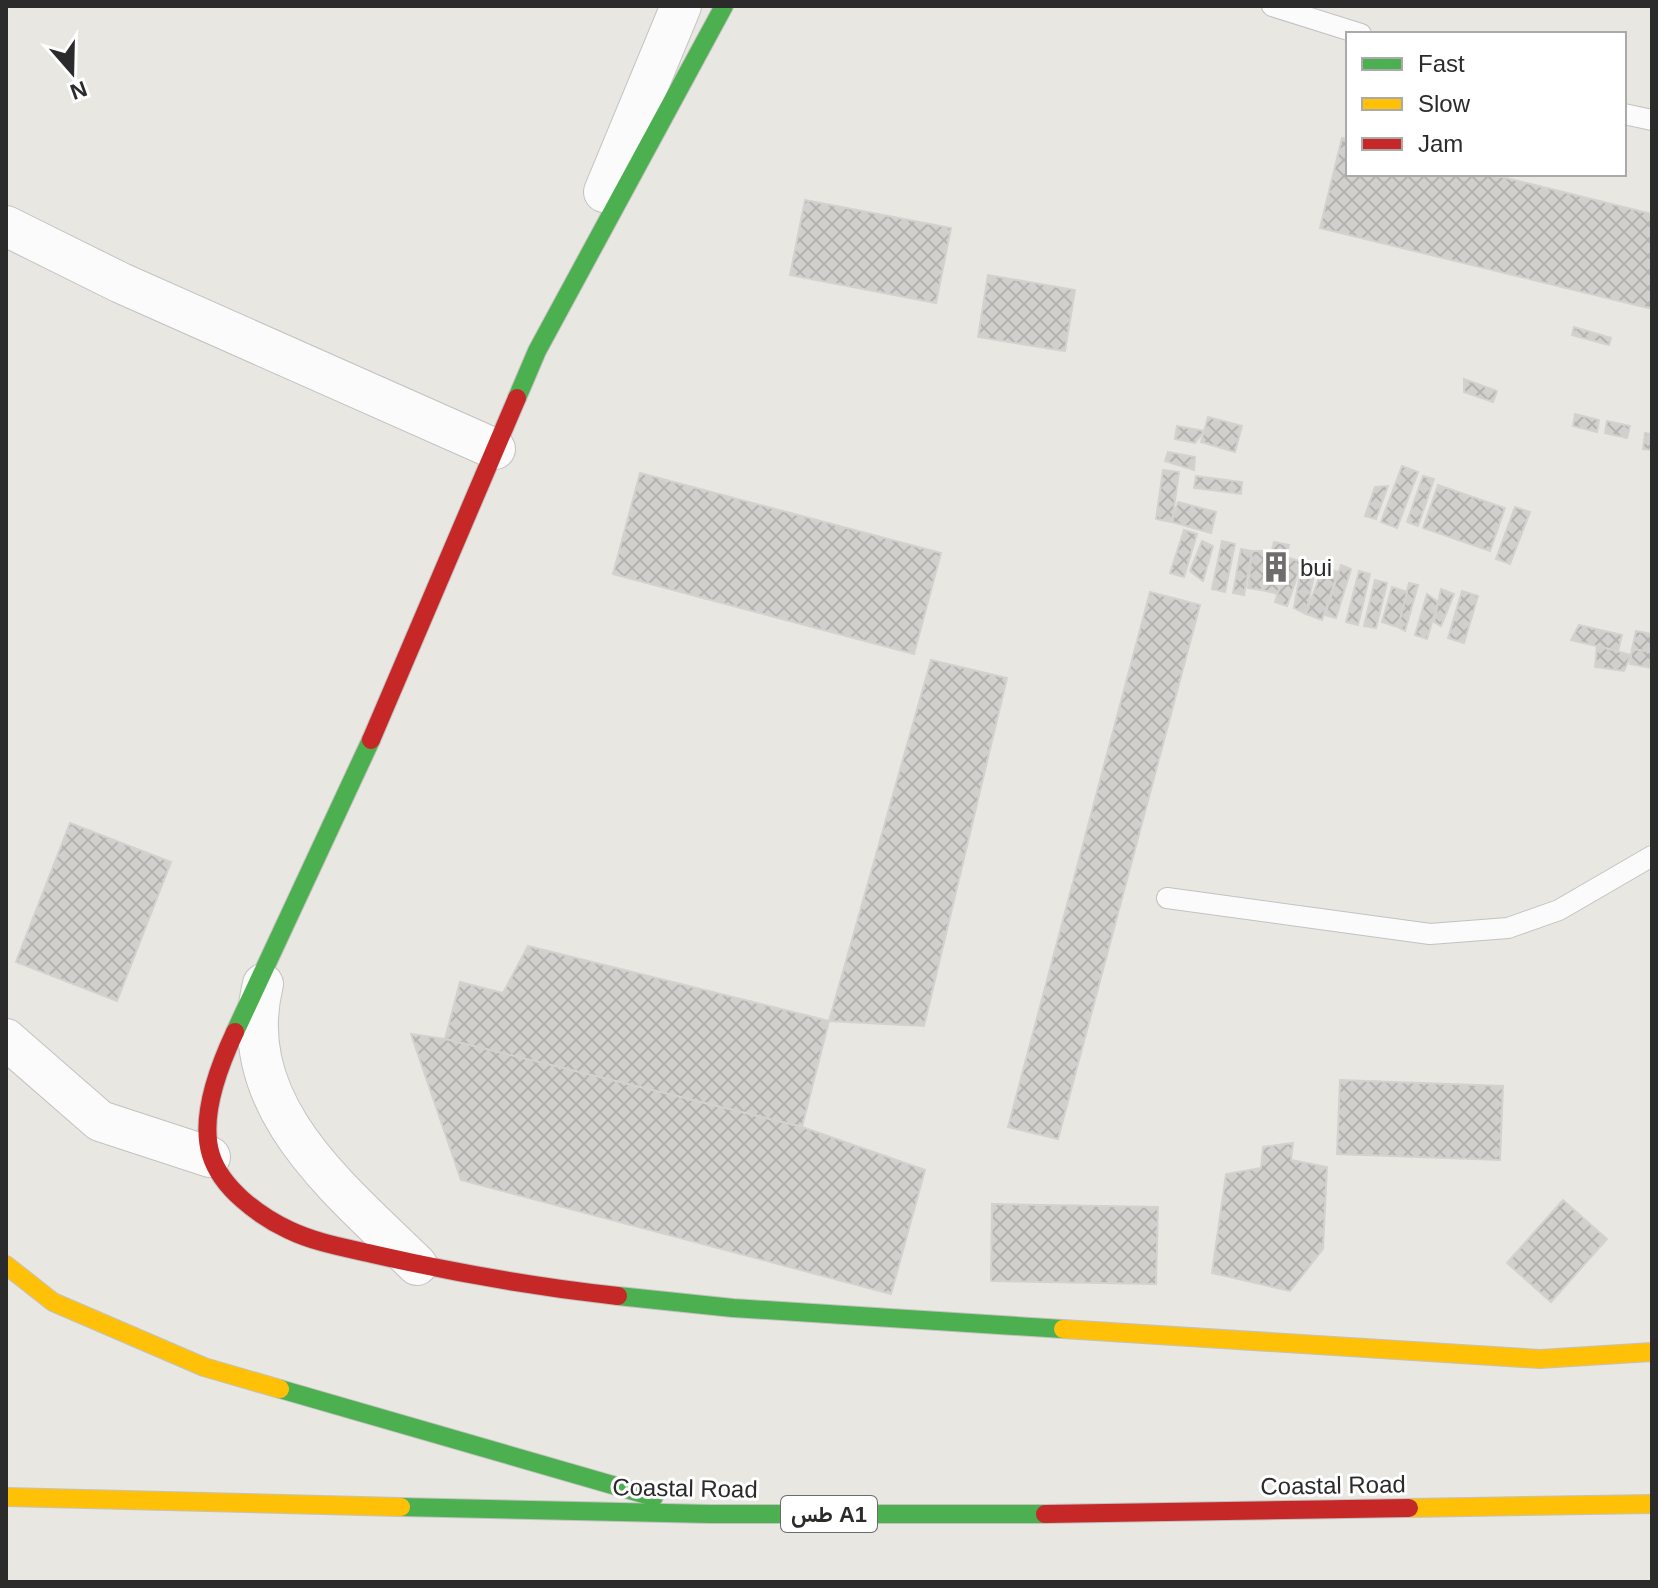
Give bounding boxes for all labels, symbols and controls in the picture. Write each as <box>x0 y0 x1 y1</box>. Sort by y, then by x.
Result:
north arrow <box>32 32 112 112</box>
legend <box>1346 32 1626 176</box>
text: Fast <box>1418 50 1465 77</box>
text: N <box>67 76 90 105</box>
text: Slow <box>1418 90 1471 117</box>
text: Jam <box>1418 130 1463 157</box>
building icon: bui <box>1259 550 1293 584</box>
place label: bui <box>1300 554 1332 581</box>
street label: Coastal Road <box>1260 1470 1406 1500</box>
street label: Coastal Road <box>612 1473 758 1503</box>
road number: طس A1 <box>781 1496 877 1532</box>

